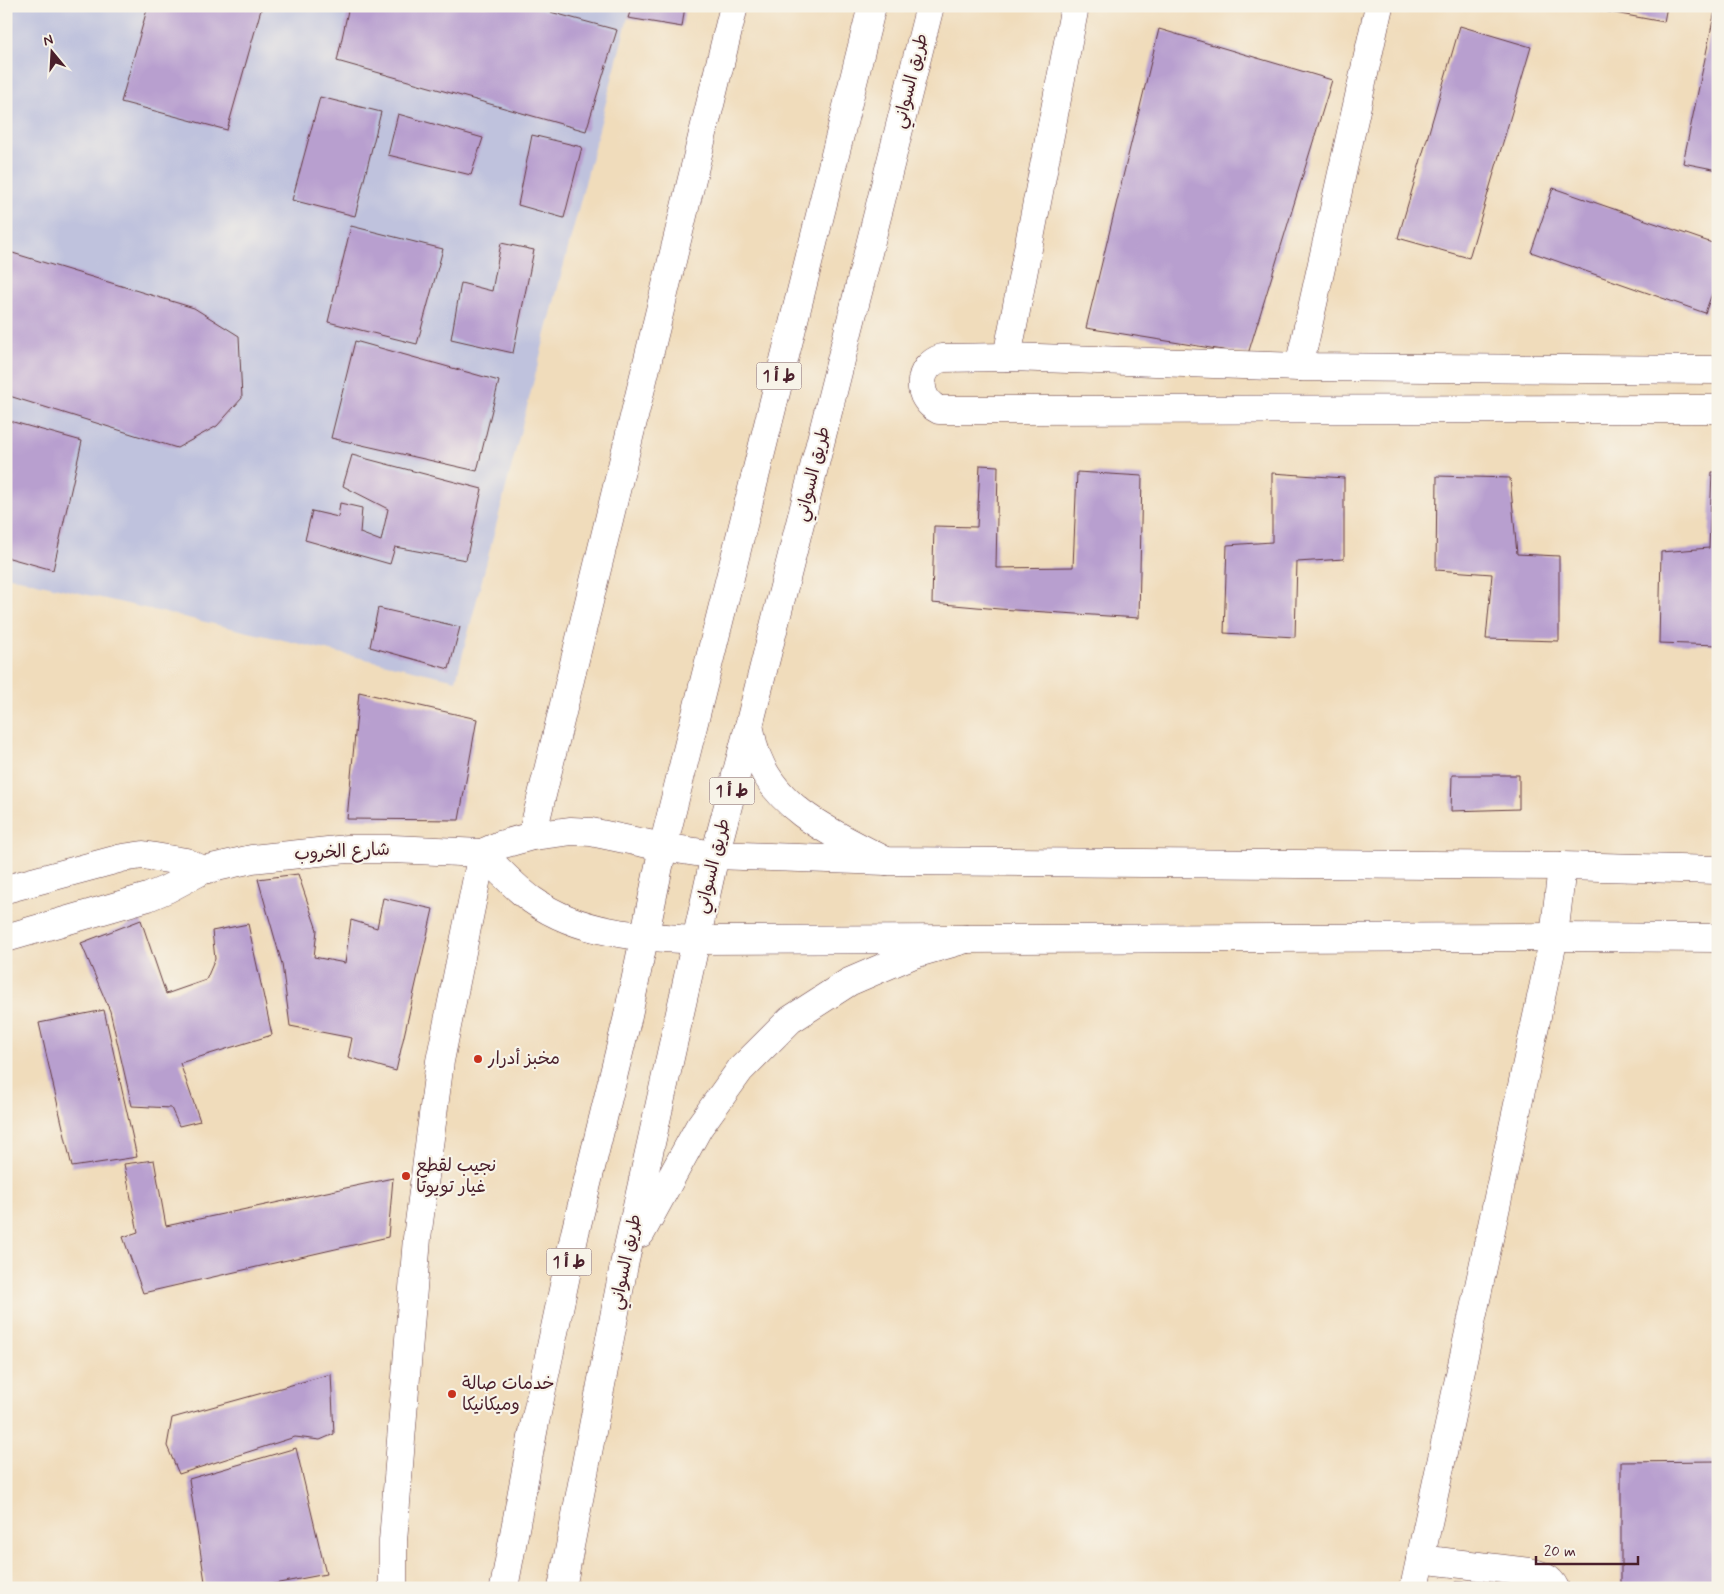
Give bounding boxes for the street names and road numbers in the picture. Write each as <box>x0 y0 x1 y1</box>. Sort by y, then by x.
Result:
street label: طريق السواني <box>888 31 937 132</box>
road number: ط أ 1 <box>756 362 802 390</box>
street label: طريق السواني <box>790 424 839 525</box>
road number: ط أ 1 <box>710 778 754 804</box>
street label: طريق السواني <box>690 816 739 917</box>
street label: شارع الخروب <box>294 838 390 866</box>
street label: طريق السواني <box>604 1212 651 1313</box>
road number: ط أ 1 <box>546 1248 592 1276</box>

